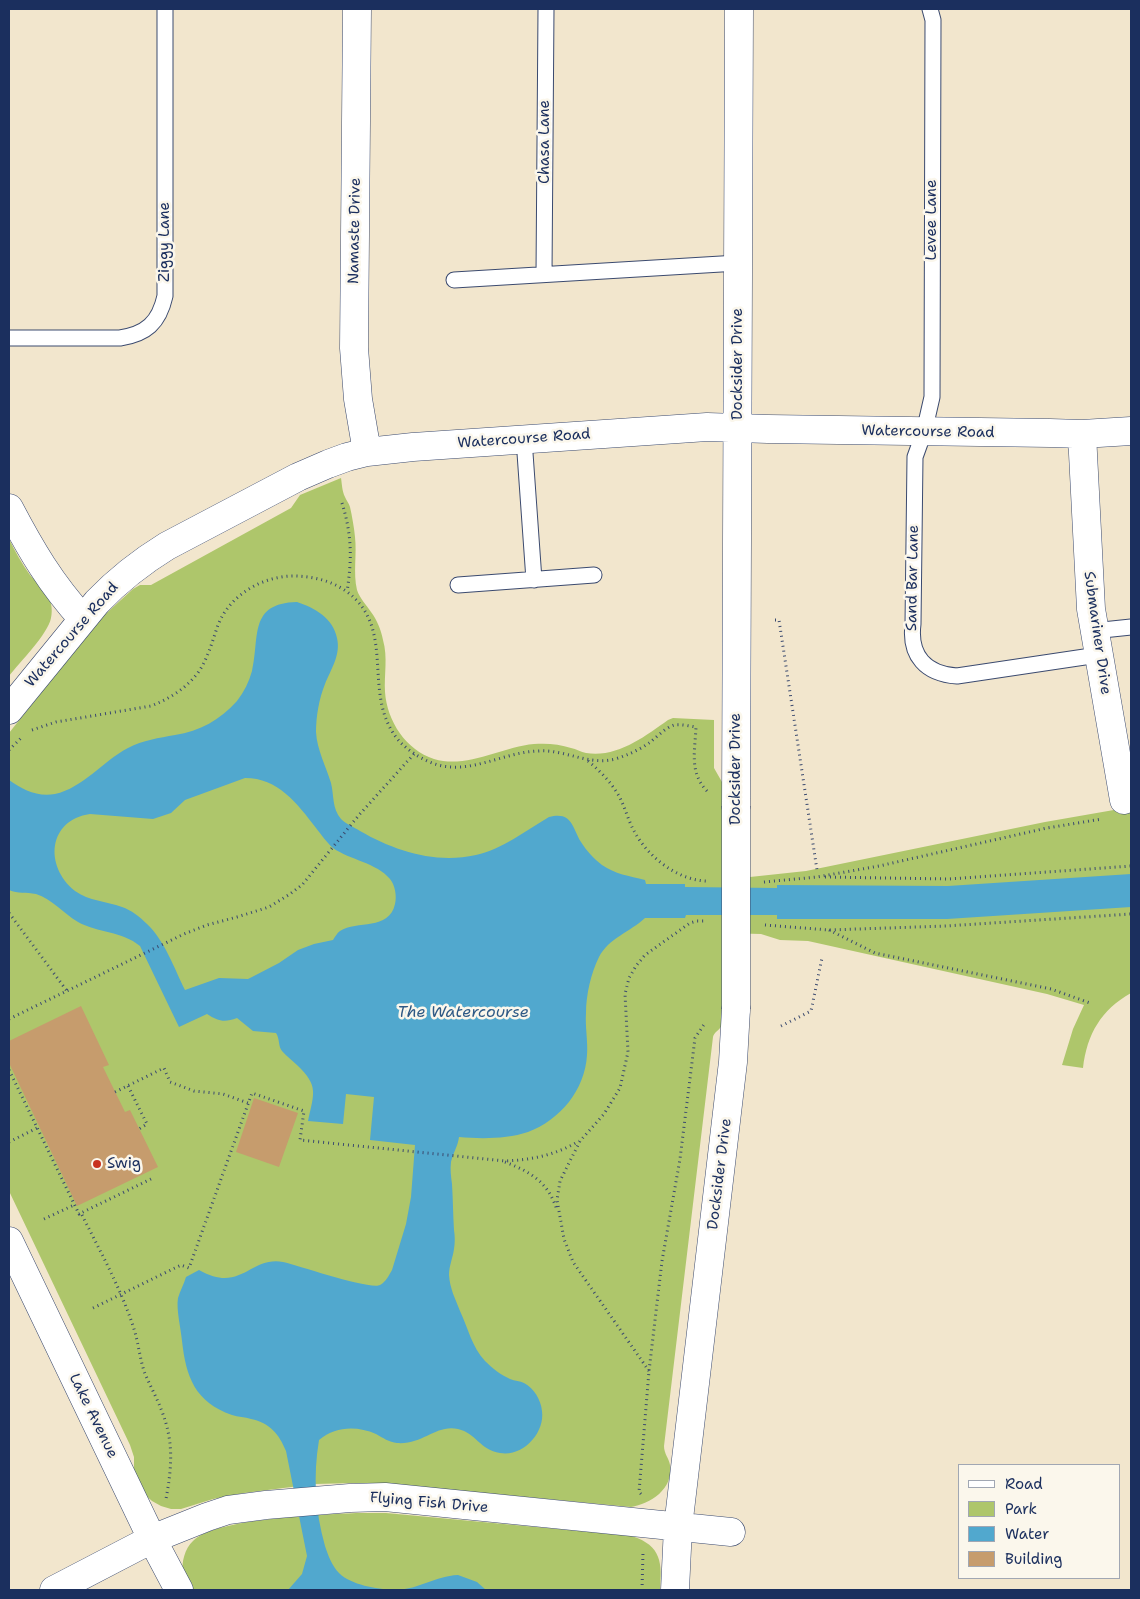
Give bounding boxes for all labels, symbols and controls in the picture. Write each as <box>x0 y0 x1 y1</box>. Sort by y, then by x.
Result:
street label: Chasa Lane <box>536 100 554 184</box>
street label: Namaste Drive <box>345 178 365 284</box>
street label: Levee Lane <box>923 180 941 260</box>
street label: Ziggy Lane <box>156 202 174 282</box>
street label: Docksider Drive <box>729 308 747 420</box>
street label: Watercourse Road <box>861 422 995 442</box>
street label: Watercourse Road <box>457 425 591 453</box>
street label: Sand Bar Lane <box>903 525 923 631</box>
street label: Submariner Drive <box>1079 570 1115 696</box>
street label: Watercourse Road <box>21 579 123 691</box>
street label: Docksider Drive <box>727 713 745 825</box>
water label: The Watercourse <box>397 1003 529 1023</box>
street label: Docksider Drive <box>704 1117 736 1231</box>
place label: Swig <box>107 1155 141 1173</box>
marker: Swig <box>91 1158 103 1170</box>
street label: Lake Avenue <box>65 1371 121 1461</box>
legend <box>958 1464 1120 1579</box>
text: Road <box>1005 1474 1043 1494</box>
street label: Flying Fish Drive <box>369 1489 489 1517</box>
text: Park <box>1005 1499 1037 1519</box>
text: Water <box>1005 1524 1049 1544</box>
text: Building <box>1005 1549 1062 1569</box>

